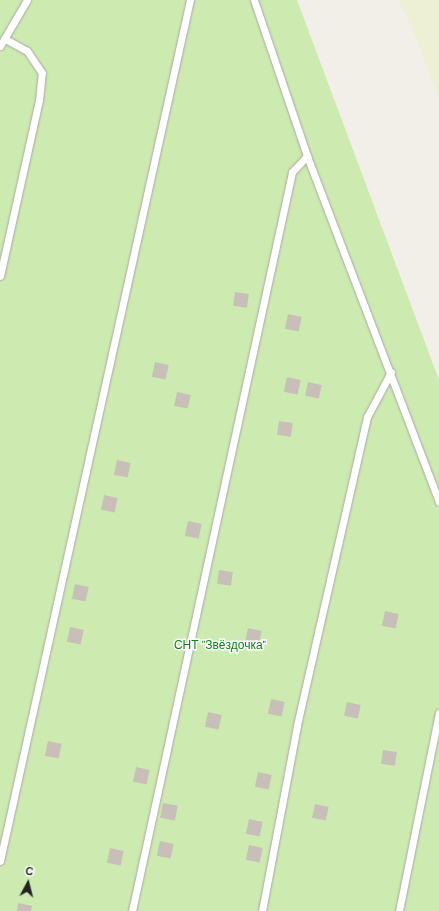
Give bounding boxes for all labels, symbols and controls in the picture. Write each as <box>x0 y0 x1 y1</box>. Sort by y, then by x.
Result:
park label: СНТ "Звёздочка" <box>174 639 266 653</box>
north arrow <box>8 863 48 903</box>
text: С <box>25 864 34 879</box>

